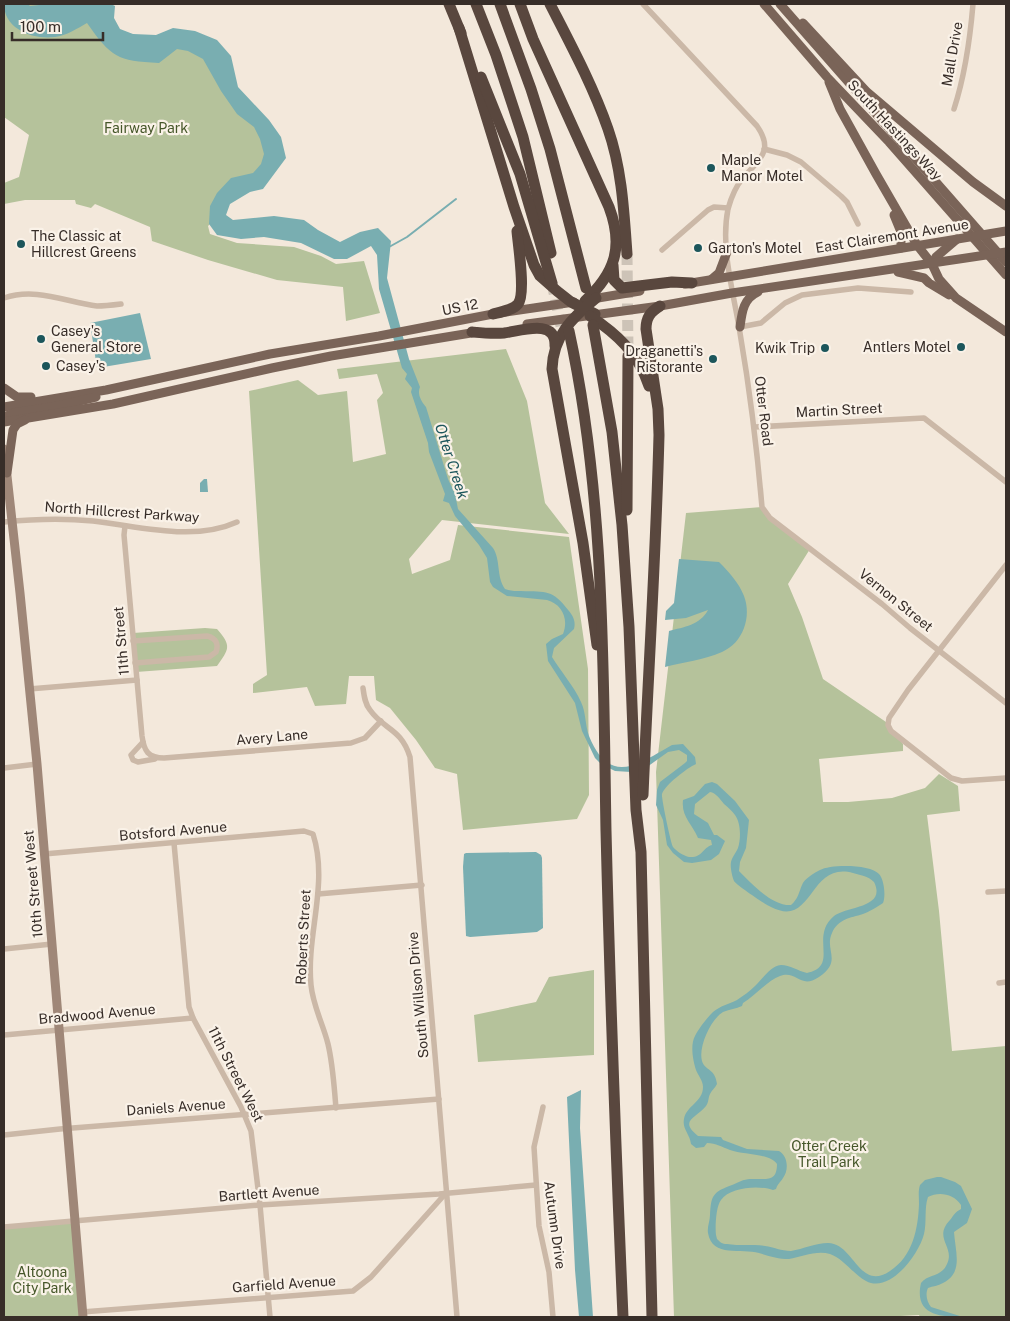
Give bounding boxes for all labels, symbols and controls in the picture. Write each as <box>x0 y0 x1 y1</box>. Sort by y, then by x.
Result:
scale bar <box>12 10 104 42</box>
text: 100 m <box>20 18 61 35</box>
street label: Mall Drive <box>938 20 966 88</box>
street label: South Hastings Way <box>844 77 946 184</box>
park label: Fairway Park <box>104 120 188 136</box>
place label: Maple Manor Motel <box>721 152 803 184</box>
marker: Maple Manor Motel <box>705 162 717 174</box>
street label: East Clairemont Avenue <box>814 216 970 256</box>
place label: The Classic at Hillcrest Greens <box>31 228 136 260</box>
marker: The Classic at Hillcrest Greens <box>15 238 27 250</box>
place label: Garton's Motel <box>708 240 802 256</box>
marker: Garton's Motel <box>692 242 704 254</box>
street label: US 12 <box>440 296 480 318</box>
place label: Casey's General Store <box>51 323 141 355</box>
marker: Casey's General Store <box>35 333 47 345</box>
place label: Antlers Motel <box>863 339 951 355</box>
place label: Kwik Trip <box>755 340 815 356</box>
marker: Antlers Motel <box>955 341 967 353</box>
marker: Kwik Trip <box>819 342 831 354</box>
place label: Draganetti's Ristorante <box>625 343 703 375</box>
marker: Draganetti's Ristorante <box>707 353 719 365</box>
place label: Casey's <box>56 358 105 374</box>
marker: Casey's <box>40 360 52 372</box>
street label: Otter Road <box>752 375 776 447</box>
street label: Martin Street <box>795 400 883 420</box>
water label: Otter Creek <box>432 421 472 502</box>
street label: North Hillcrest Parkway <box>44 499 200 525</box>
street label: Vernon Street <box>856 565 936 635</box>
street label: 11th Street <box>110 606 132 676</box>
street label: Avery Lane <box>235 726 309 748</box>
street label: Botsford Avenue <box>118 818 228 844</box>
street label: 10th Street West <box>20 829 46 939</box>
street label: Roberts Street <box>293 889 313 985</box>
street label: South Willson Drive <box>404 931 432 1059</box>
street label: Bradwood Avenue <box>38 1001 156 1027</box>
street label: 11th Street West <box>205 1023 267 1125</box>
street label: Daniels Avenue <box>126 1096 226 1118</box>
park label: Otter Creek Trail Park <box>791 1138 867 1170</box>
street label: Autumn Drive <box>541 1180 569 1270</box>
street label: Bartlett Avenue <box>218 1181 320 1205</box>
park label: Altoona City Park <box>12 1264 72 1296</box>
street label: Garfield Avenue <box>232 1272 336 1296</box>

